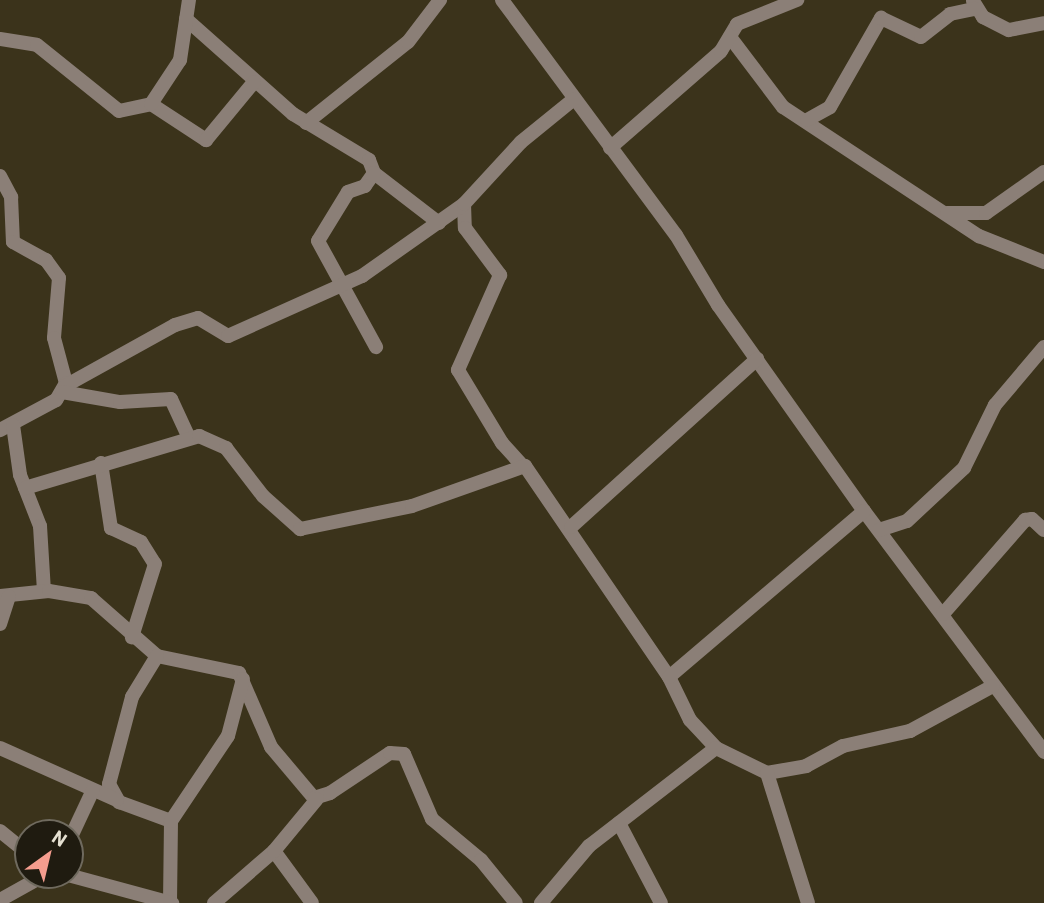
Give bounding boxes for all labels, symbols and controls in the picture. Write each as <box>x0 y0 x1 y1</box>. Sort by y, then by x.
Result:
north arrow <box>14 819 84 889</box>
text: N <box>48 825 72 851</box>

